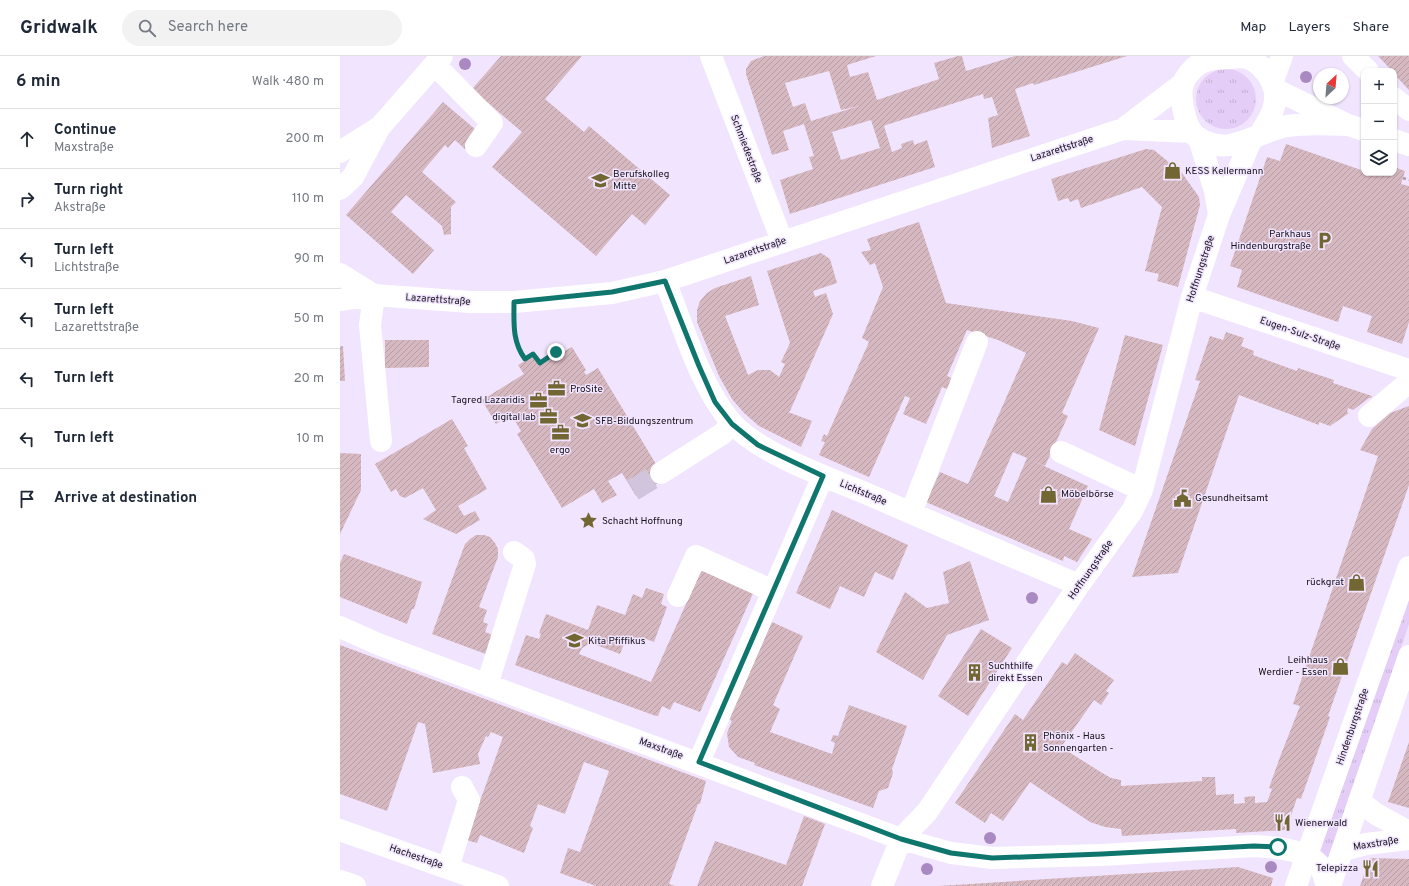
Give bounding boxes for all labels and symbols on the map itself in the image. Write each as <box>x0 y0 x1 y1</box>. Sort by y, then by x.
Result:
north arrow <box>1313 68 1349 104</box>
street label: Schmiedestraße <box>727 113 765 185</box>
street label: Lazarettstraße <box>1029 133 1095 165</box>
shop icon: KESS Kellermann <box>1162 161 1182 181</box>
place label: KESS Kellermann <box>1185 165 1263 178</box>
place label: Berufskolleg Mitte <box>613 168 669 193</box>
school or university icon: Berufskolleg Mitte <box>590 170 610 190</box>
place label: Parkhaus Hindenburgstraße <box>1231 228 1311 253</box>
parking icon: Parkhaus Hindenburgstraße <box>1314 230 1334 250</box>
street label: Lazarettstraße <box>722 234 788 268</box>
street label: Hoffnungstraße <box>1184 234 1218 304</box>
street label: Lazarettstraße <box>405 291 471 309</box>
street label: Eugen-Sulz-Straße <box>1258 314 1342 354</box>
route end <box>547 343 565 361</box>
office icon: ProSite <box>547 379 567 399</box>
place label: ProSite <box>570 383 603 396</box>
office icon: Tagred Lazaridis <box>528 390 548 410</box>
place label: Tagred Lazaridis <box>451 394 525 407</box>
office icon: digital lab <box>539 407 559 427</box>
place label: digital lab <box>492 411 536 424</box>
school or university icon: SFB-Bildungszentrum <box>572 411 592 431</box>
place label: SFB-Bildungszentrum <box>595 415 693 428</box>
office icon: ergo <box>550 423 570 443</box>
place label: ergo <box>550 444 571 457</box>
street label: Lichtstraße <box>837 477 889 509</box>
shop icon: Möbelbörse <box>1038 484 1058 504</box>
place label: Möbelbörse <box>1061 488 1114 501</box>
public building icon: Gesundheitsamt <box>1172 488 1192 508</box>
place label: Gesundheitsamt <box>1195 492 1269 505</box>
place icon: Schacht Hoffnung <box>579 511 599 531</box>
place label: Schacht Hoffnung <box>602 515 683 528</box>
street label: Hoffnungstraße <box>1066 538 1116 602</box>
shop icon: rückgrat <box>1347 572 1367 592</box>
place label: rückgrat <box>1306 576 1344 589</box>
school or university icon: Kita Pfiffikus <box>565 631 585 651</box>
place label: Kita Pfiffikus <box>588 635 646 648</box>
place label: Leihhaus Werdier - Essen <box>1258 654 1328 679</box>
shop icon: Leihhaus Werdier - Essen <box>1331 656 1351 676</box>
place label: Suchthilfe direkt Essen <box>988 660 1043 685</box>
building icon: Suchthilfe direkt Essen <box>965 662 985 682</box>
street label: Hindenburgstraße <box>1334 687 1372 767</box>
place label: Phönix - Haus Sonnengarten - <box>1043 730 1113 755</box>
building icon: Phönix - Haus Sonnengarten - <box>1020 732 1040 752</box>
street label: Maxstraße <box>637 735 685 763</box>
restaurant icon: Wienerwald <box>1272 813 1292 833</box>
place label: Wienerwald <box>1295 817 1347 830</box>
street label: Maxstraße <box>1352 834 1400 854</box>
route start <box>1269 838 1287 856</box>
street label: Hachestraße <box>387 842 445 872</box>
restaurant icon: Telepizza <box>1361 858 1381 878</box>
place label: Telepizza <box>1316 862 1358 875</box>

